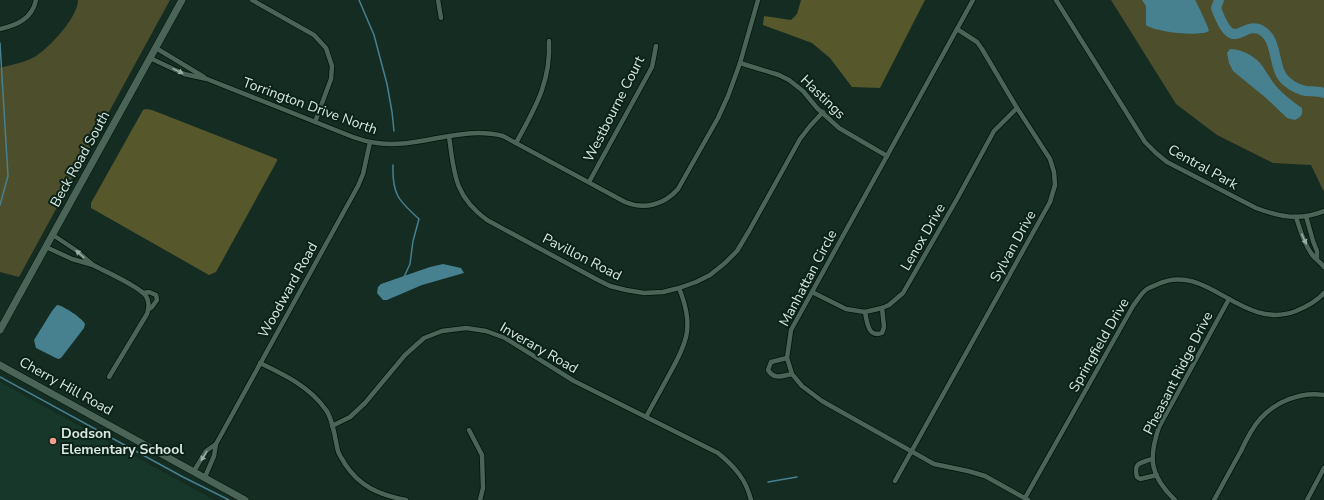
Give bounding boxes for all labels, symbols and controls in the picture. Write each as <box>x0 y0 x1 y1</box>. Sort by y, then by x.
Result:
street label: Westbourne Court <box>579 53 649 165</box>
one-way arrow <box>172 68 183 75</box>
street label: Hastings <box>796 71 850 123</box>
street label: Torrington Drive North <box>240 73 380 139</box>
street label: Beck Road South <box>46 107 114 211</box>
street label: Central Park <box>1165 140 1242 195</box>
street label: Lenox Drive <box>896 200 950 274</box>
street label: Sylvan Drive <box>986 207 1040 285</box>
street label: Manhattan Circle <box>775 226 841 330</box>
street label: Pavillon Road <box>539 229 625 285</box>
one-way arrow <box>1301 234 1307 245</box>
street label: Woodward Road <box>254 239 322 341</box>
one-way arrow <box>74 250 85 259</box>
street label: Springfield Drive <box>1064 295 1134 395</box>
street label: Pheasant Ridge Drive <box>1139 308 1217 438</box>
street label: Inverary Road <box>496 318 582 378</box>
street label: Cherry Hill Road <box>16 352 116 420</box>
place label: Dodson Elementary School <box>61 424 184 459</box>
marker: Dodson Elementary School <box>48 436 58 446</box>
one-way arrow <box>200 451 207 462</box>

